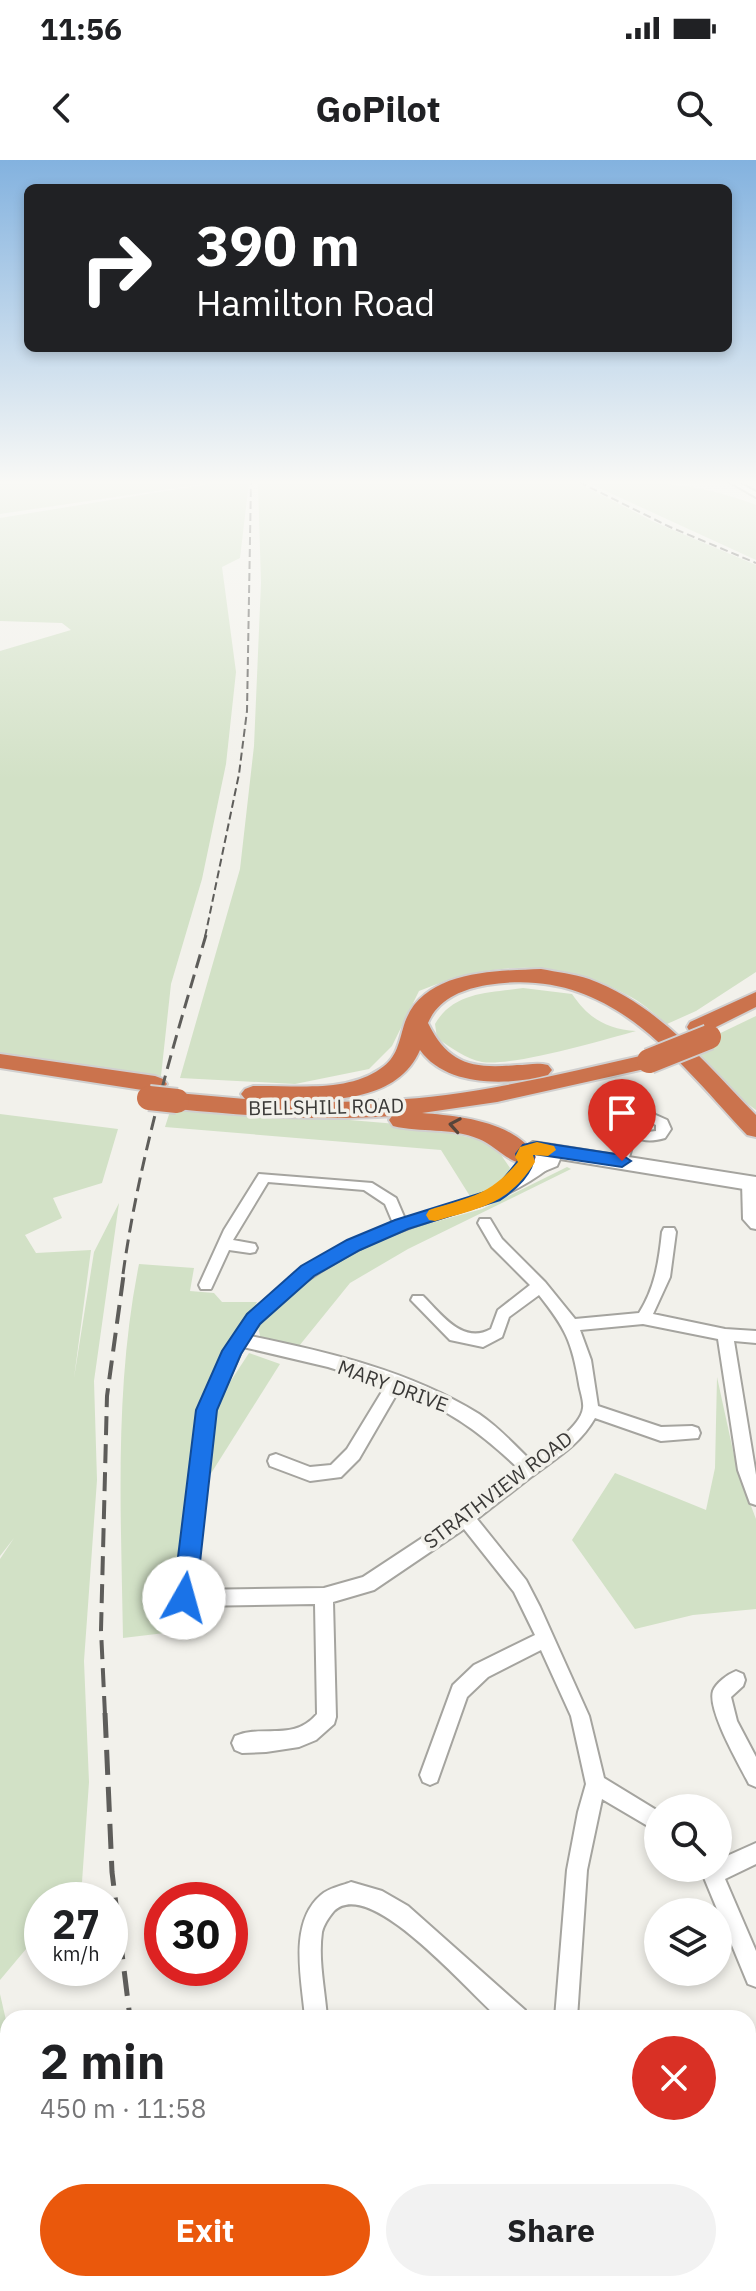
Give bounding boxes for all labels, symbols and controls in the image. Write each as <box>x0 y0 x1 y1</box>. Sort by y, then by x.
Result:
text: 11:56 <box>40 9 122 48</box>
text: GoPilot <box>316 85 440 132</box>
icon: back <box>40 86 84 130</box>
icon: search <box>672 86 716 130</box>
text: 390 m <box>196 209 360 281</box>
icon: right <box>64 216 168 320</box>
text: Hamilton Road <box>196 279 435 326</box>
pin <box>588 1079 656 1161</box>
icon: arrive <box>600 1091 644 1135</box>
street label: BELLSHILL ROAD <box>248 1092 404 1121</box>
one-way arrow <box>449 1117 462 1134</box>
street label: MARY DRIVE <box>334 1353 452 1418</box>
street label: STRATHVIEW ROAD <box>418 1425 578 1554</box>
position arrow <box>142 1556 226 1640</box>
map controls <box>644 1794 732 1986</box>
button: search <box>644 1794 732 1882</box>
speed limit sign: 30 <box>144 1882 248 1986</box>
text: 27 <box>52 1898 100 1950</box>
button: layers <box>644 1898 732 1986</box>
text: km/h <box>52 1940 100 1967</box>
text: 2 min <box>40 2030 165 2092</box>
button: close <box>632 2036 716 2120</box>
text: 450 m · 11:58 <box>40 2091 206 2125</box>
button: Exit <box>40 2184 370 2276</box>
button: Share <box>386 2184 716 2276</box>

